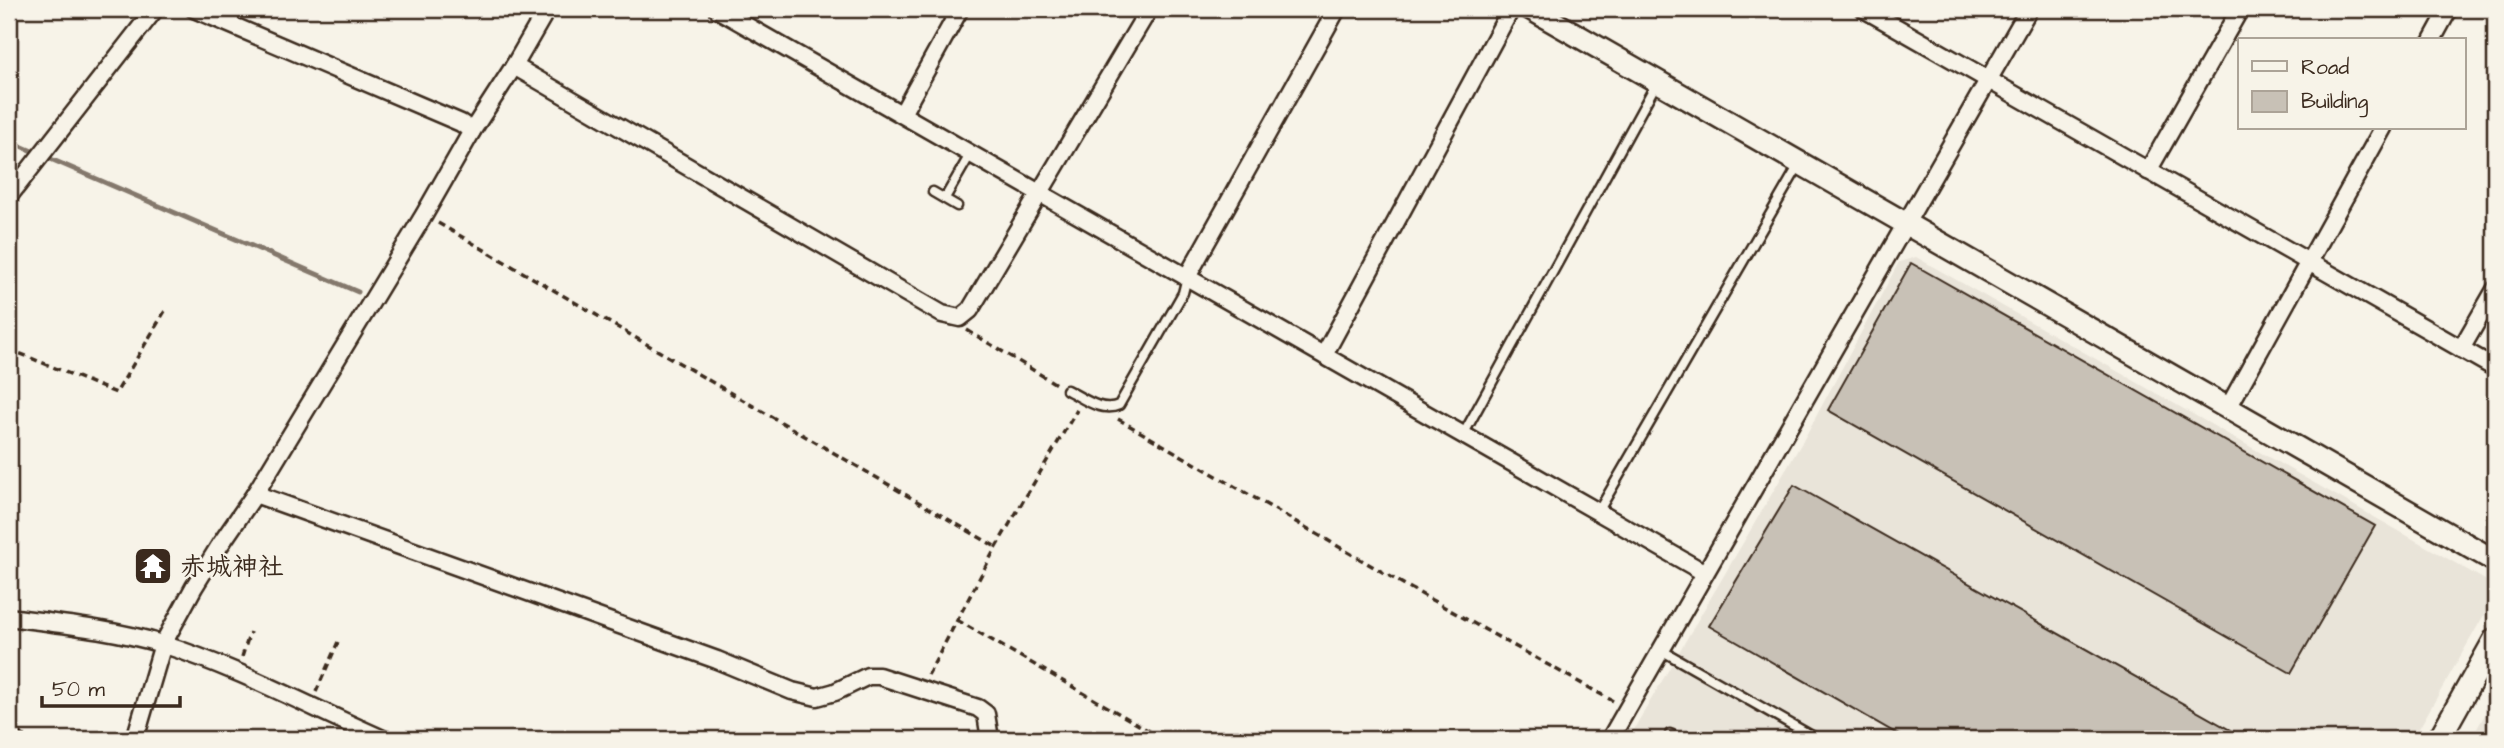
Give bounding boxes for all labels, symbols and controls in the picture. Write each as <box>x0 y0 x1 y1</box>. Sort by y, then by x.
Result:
legend <box>2238 38 2466 130</box>
text: Road <box>2301 53 2349 82</box>
text: Building <box>2301 87 2369 118</box>
temple icon: 赤城神社 <box>132 545 174 587</box>
place label: 赤城神社 <box>180 549 284 585</box>
scale bar <box>42 664 180 708</box>
text: 50 m <box>52 675 106 704</box>

